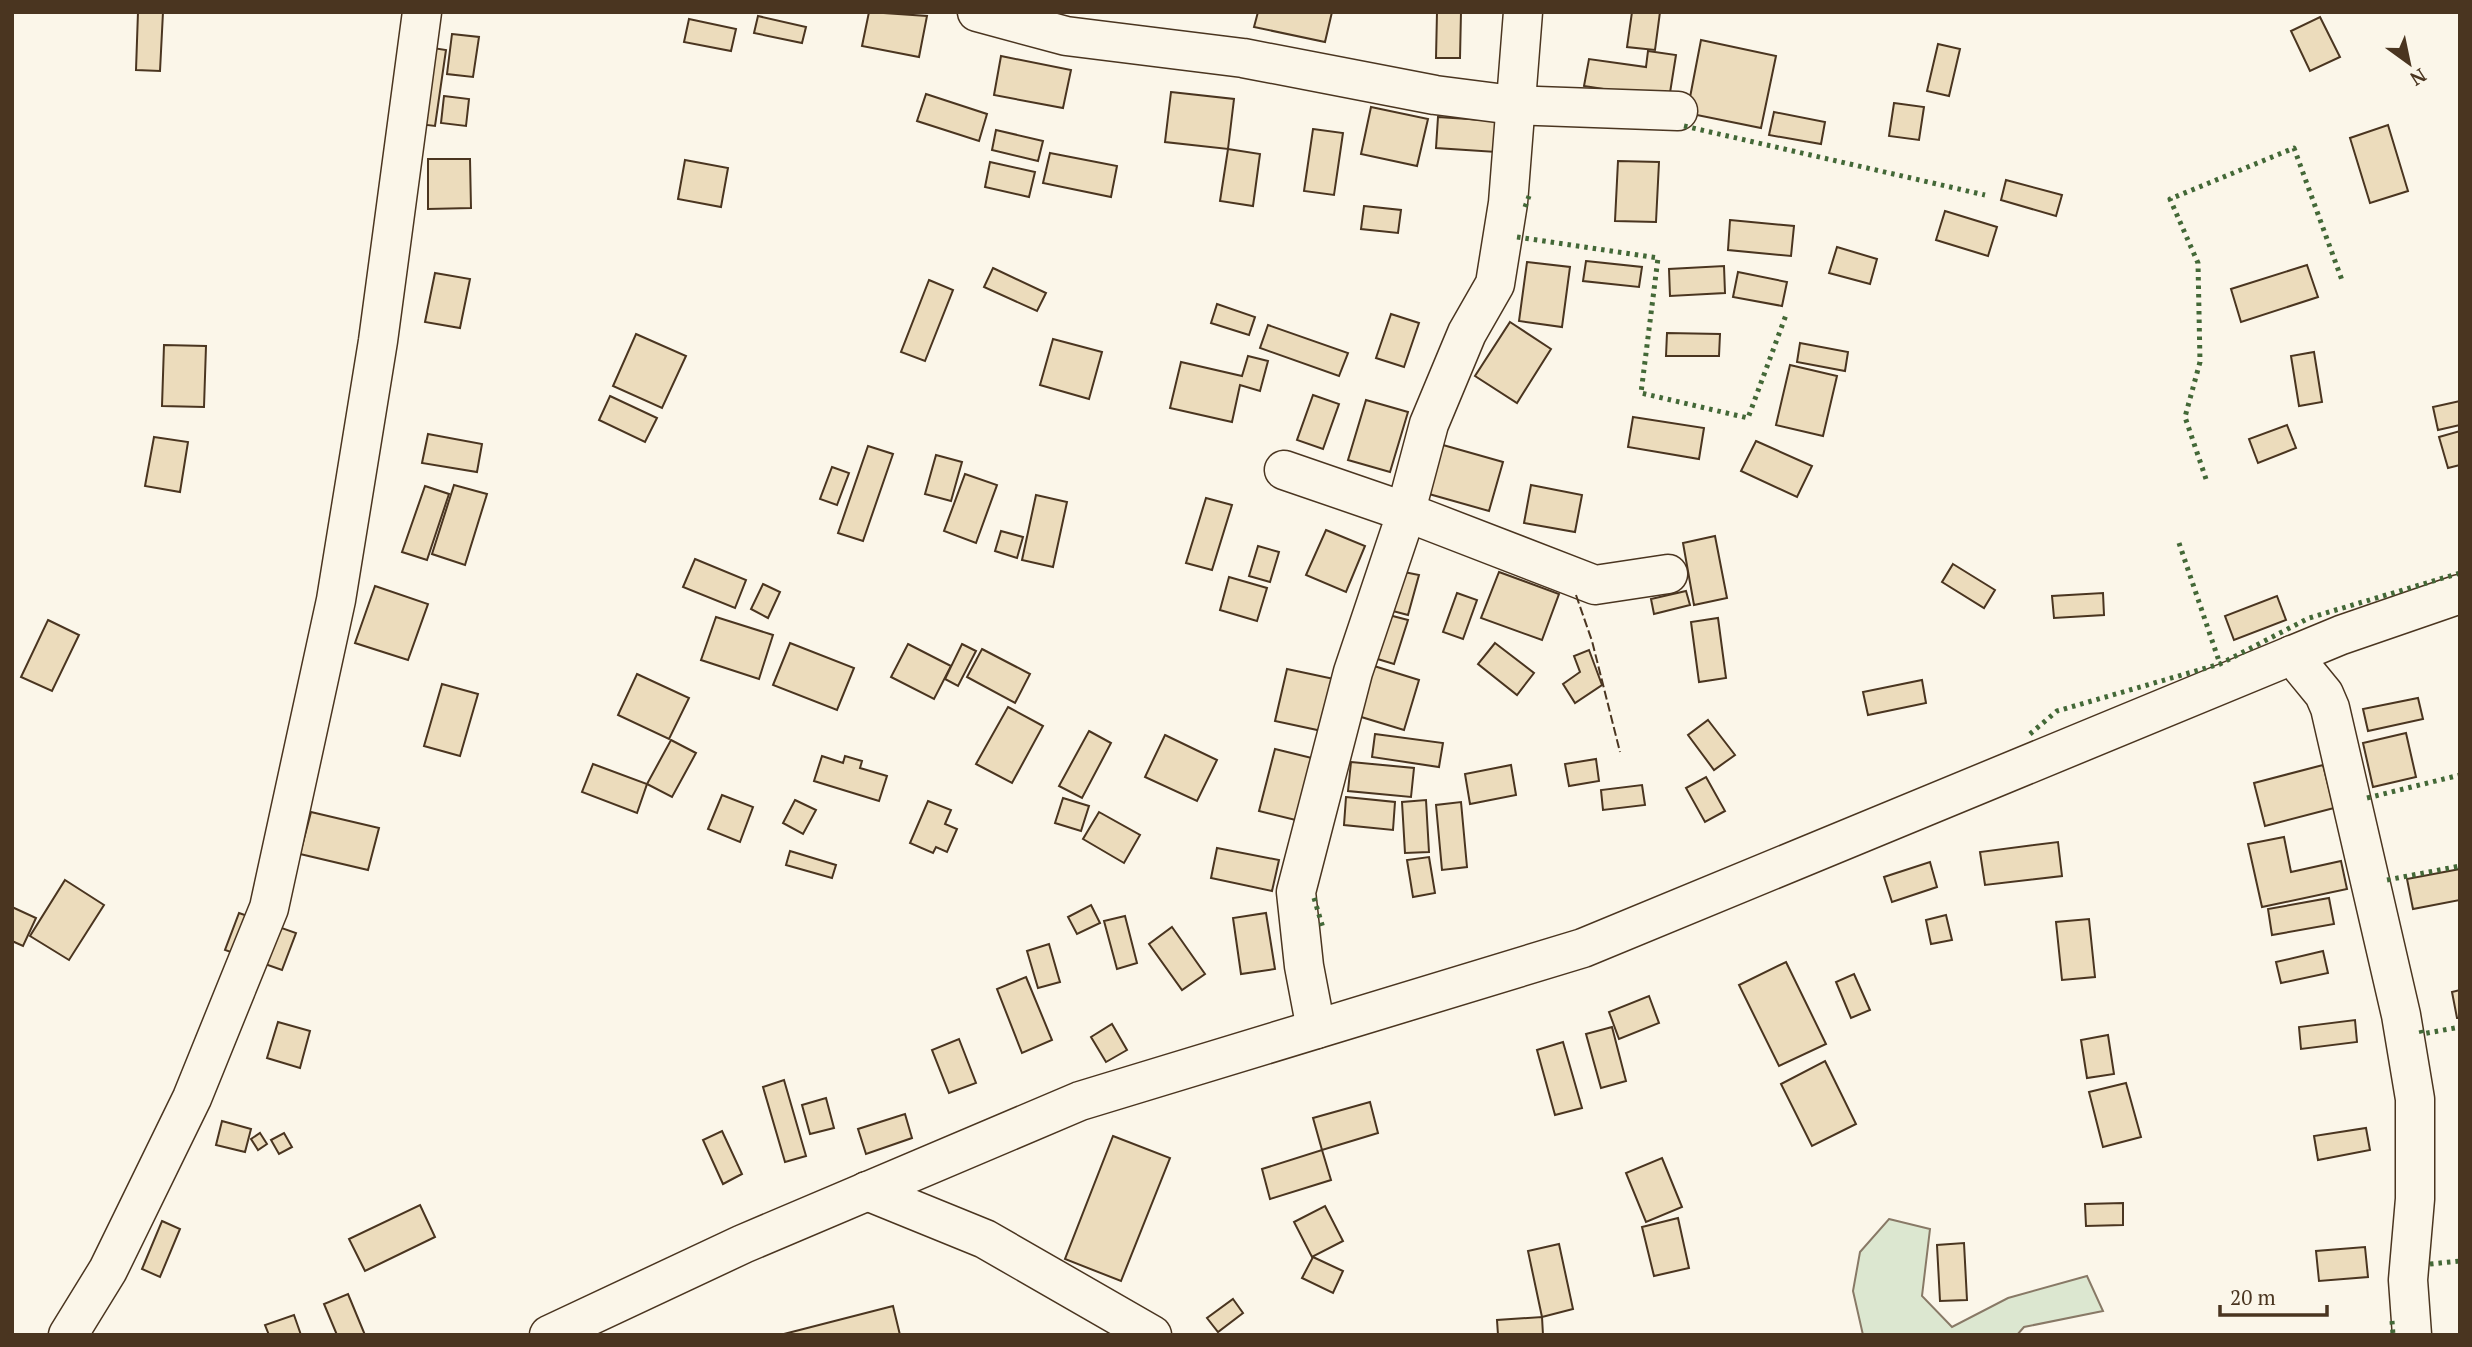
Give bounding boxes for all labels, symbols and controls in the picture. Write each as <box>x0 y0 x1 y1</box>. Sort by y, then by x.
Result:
north arrow <box>2374 28 2444 98</box>
text: N <box>2405 63 2431 92</box>
scale bar <box>2220 1274 2327 1318</box>
text: 20 m <box>2230 1283 2276 1311</box>

